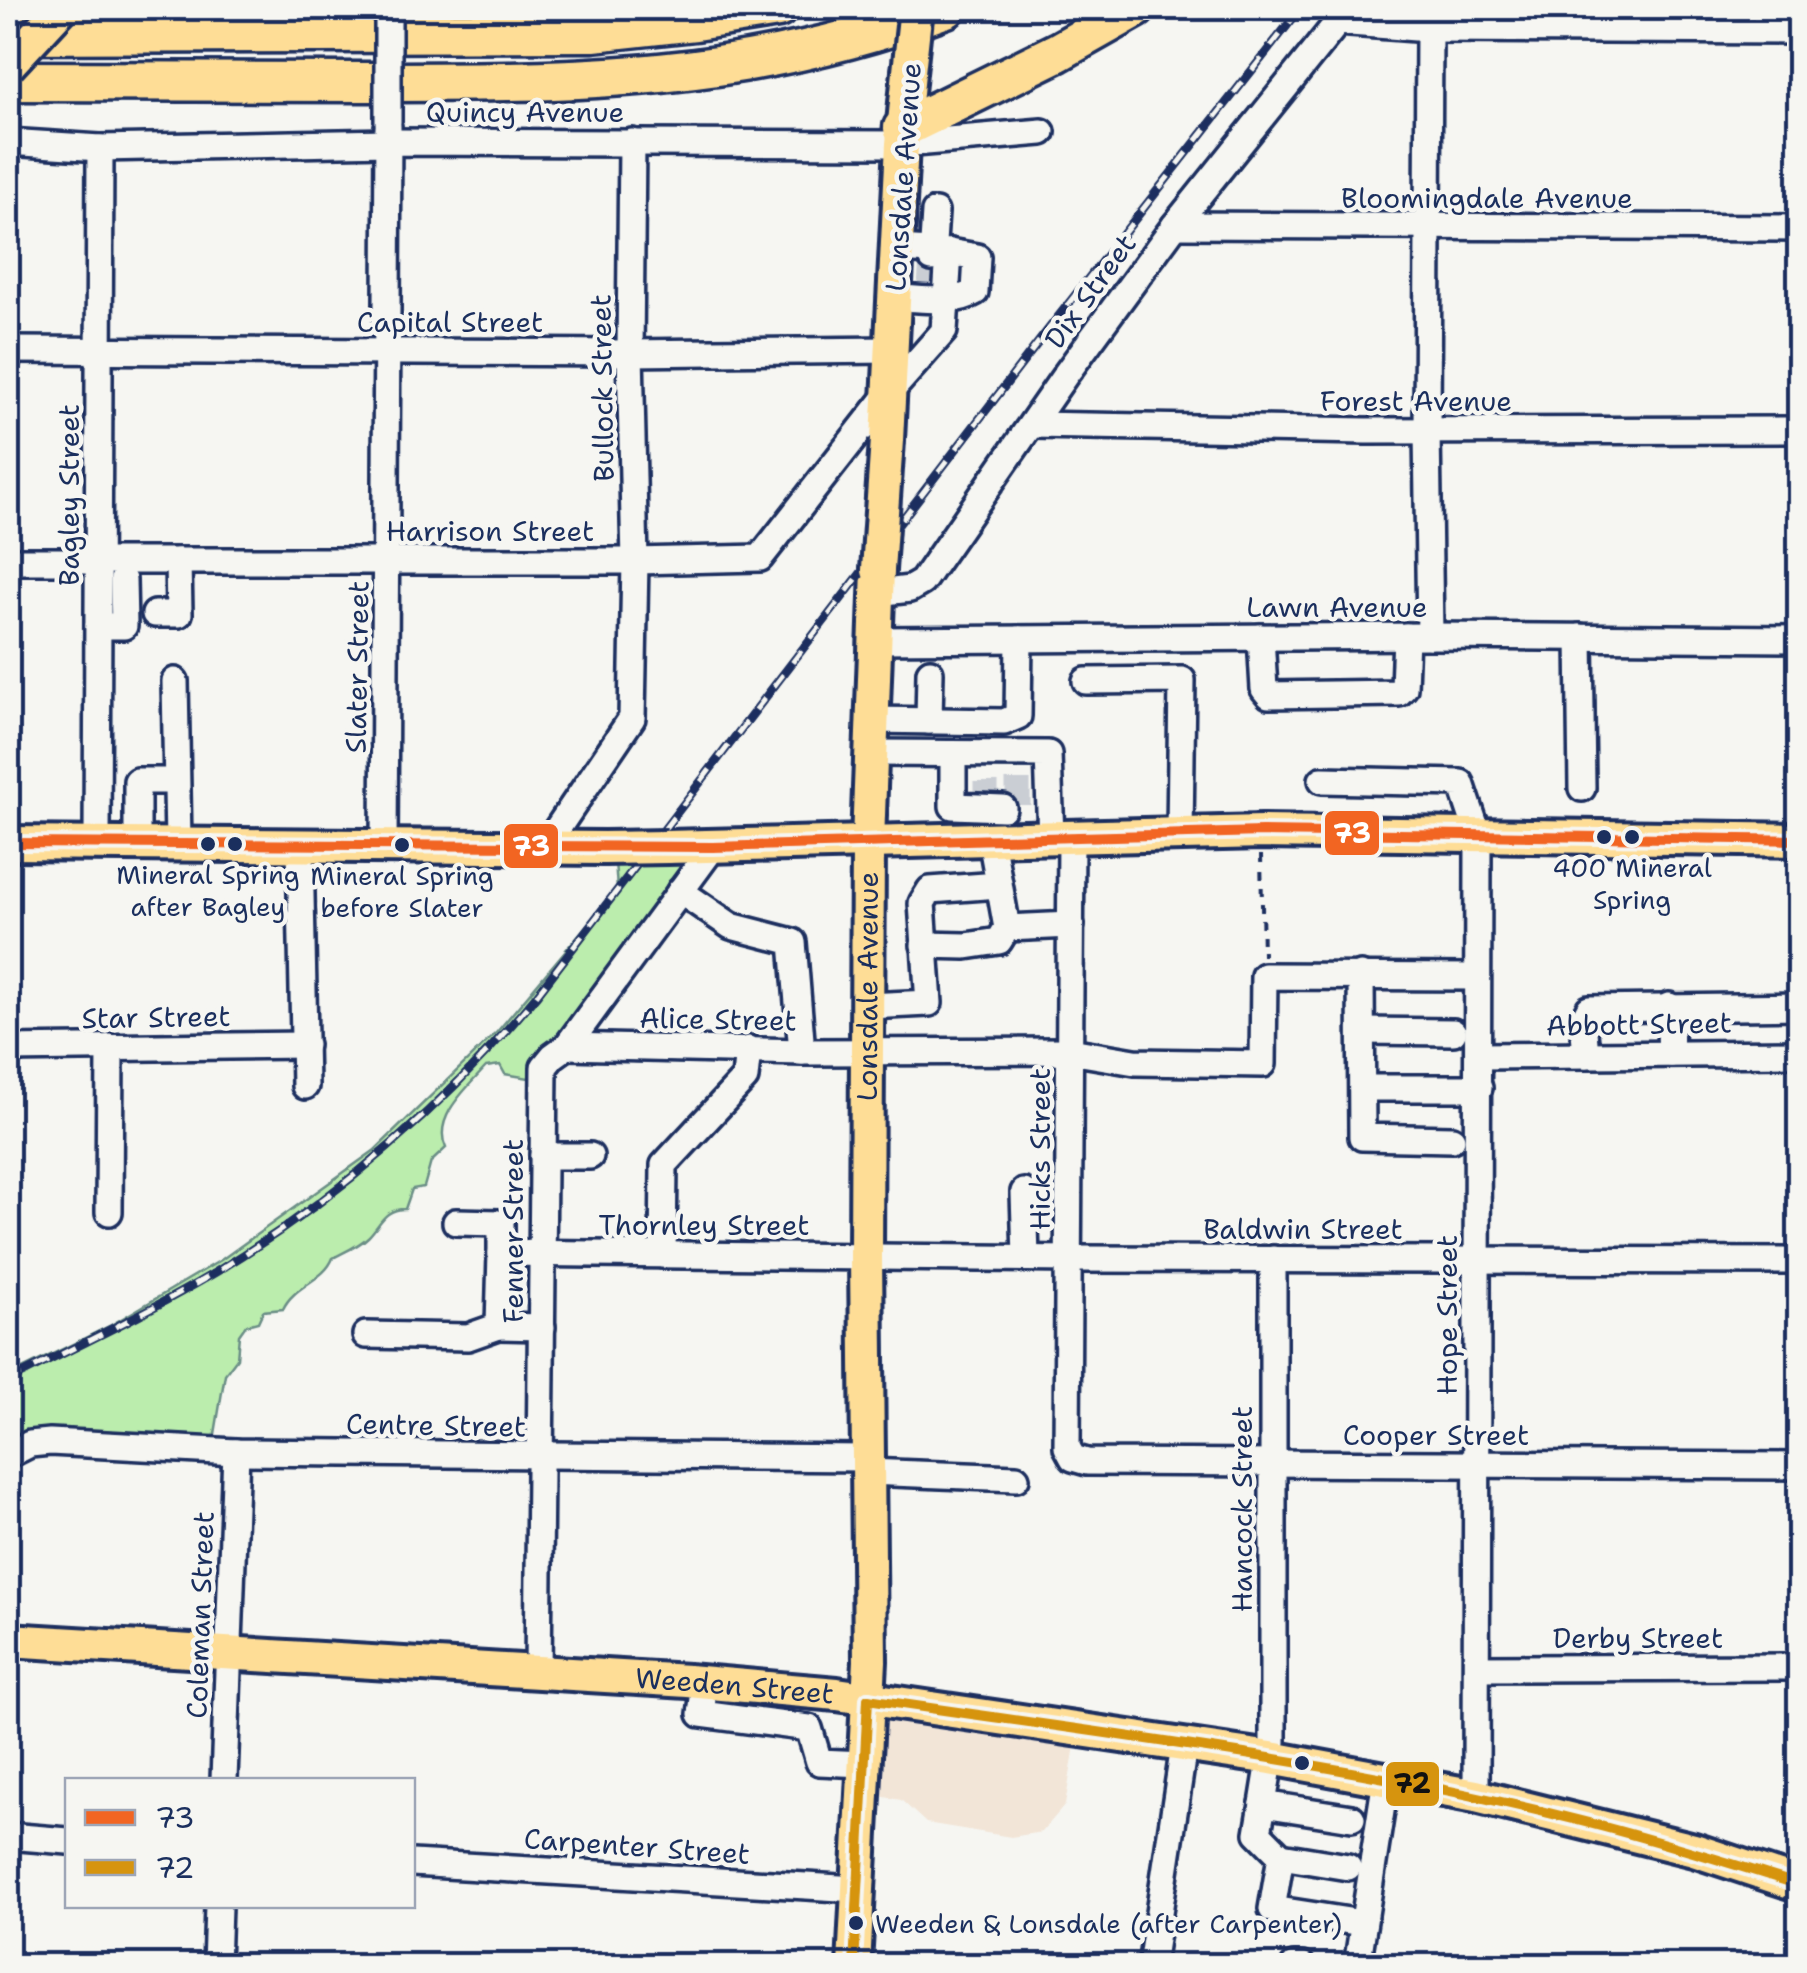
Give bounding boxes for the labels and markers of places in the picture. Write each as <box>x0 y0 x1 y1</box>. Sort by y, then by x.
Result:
unlabelled marker <box>1594 827 1614 847</box>
marker: 400 Mineral Spring <box>1622 827 1642 847</box>
marker: Mineral Spring after Bagley <box>198 834 218 854</box>
unlabelled marker <box>225 834 245 854</box>
marker: Mineral Spring before Slater <box>392 835 412 855</box>
place label: 400 Mineral Spring <box>1552 850 1712 917</box>
place label: Mineral Spring after Bagley <box>116 857 300 924</box>
place label: Mineral Spring before Slater <box>310 858 494 925</box>
unlabelled marker <box>1292 1753 1312 1773</box>
place label: Weeden & Lonsdale (after Carpenter) <box>875 1906 1342 1941</box>
marker: Weeden & Lonsdale (after Carpenter) <box>846 1913 866 1933</box>

